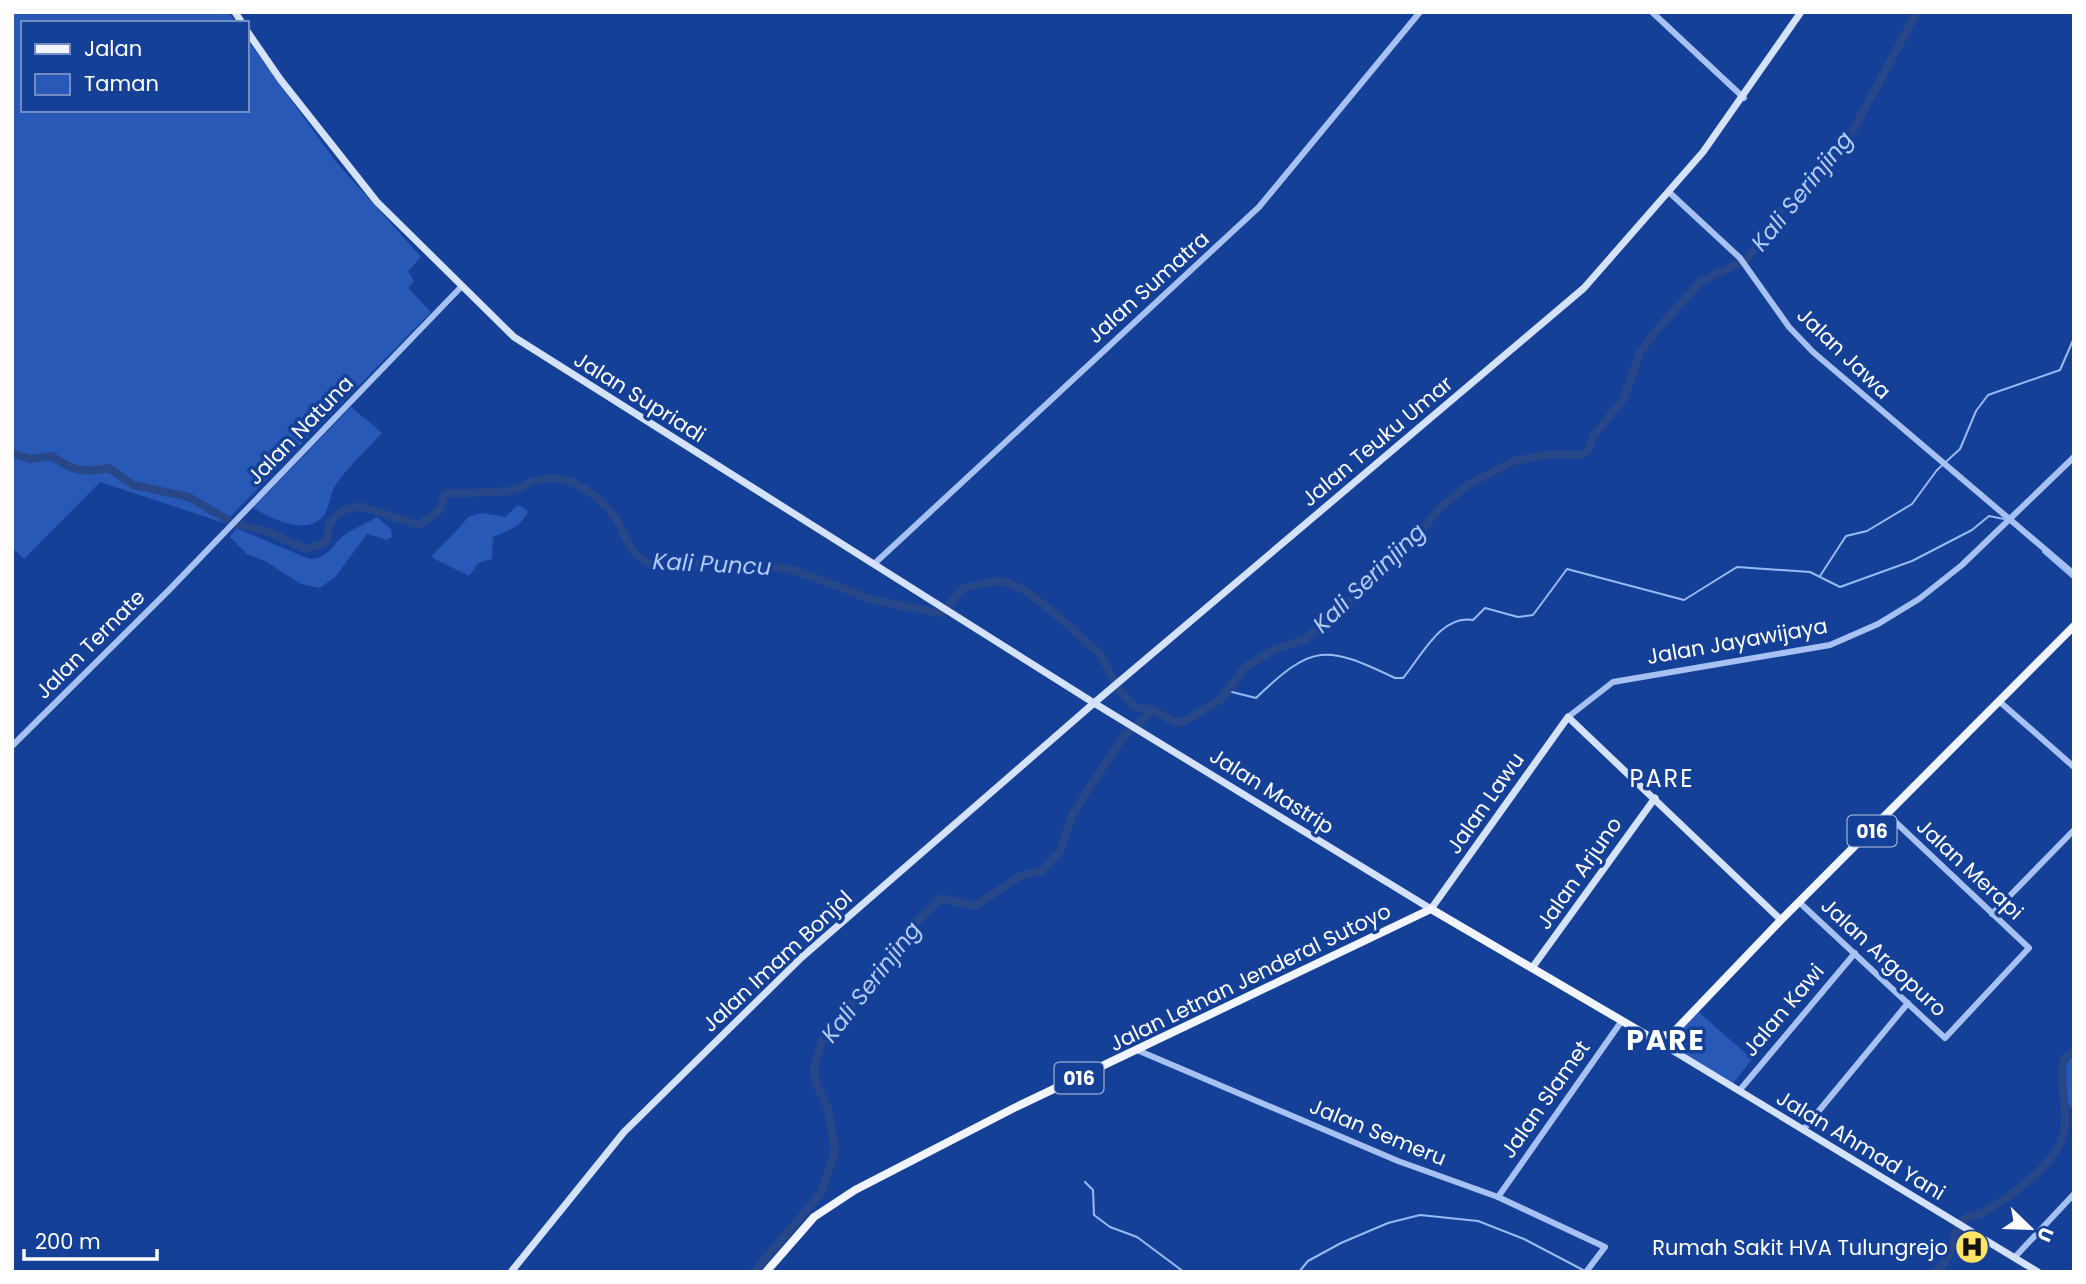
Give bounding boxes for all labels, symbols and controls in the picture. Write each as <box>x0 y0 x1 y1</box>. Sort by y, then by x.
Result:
legend <box>21 21 248 112</box>
text: Jalan <box>84 34 142 63</box>
text: Taman <box>84 69 159 98</box>
water label: Kali Serinjing <box>1744 124 1860 258</box>
street label: Jalan Sumatra <box>1081 224 1215 350</box>
street label: Jalan Jawa <box>1791 301 1897 405</box>
street label: Jalan Supriadi <box>569 345 711 449</box>
street label: Jalan Natuna <box>240 369 360 491</box>
street label: Jalan Teuku Umar <box>1295 369 1459 513</box>
water label: Kali Serinjing <box>1305 516 1433 640</box>
water label: Kali Puncu <box>652 545 772 583</box>
street label: Jalan Ternate <box>29 583 151 705</box>
street label: Jalan Jayawijaya <box>1644 611 1830 671</box>
street label: Jalan Mastrip <box>1204 741 1340 841</box>
street label: Jalan Lawu <box>1439 746 1531 860</box>
district label: PARE <box>1630 762 1694 795</box>
street label: Jalan Arjuno <box>1529 811 1629 935</box>
street label: Jalan Merapi <box>1910 812 2030 926</box>
road number: 016 <box>1848 816 1896 846</box>
street label: Jalan Imam Bonjol <box>696 884 858 1038</box>
street label: Jalan Argopuro <box>1815 891 1953 1023</box>
street label: Jalan Letnan Jenderal Sutoyo <box>1104 896 1396 1058</box>
water label: Kali Serinjing <box>814 915 928 1049</box>
street label: Jalan Kawi <box>1736 957 1830 1063</box>
district label: PARE <box>1626 1021 1706 1060</box>
street label: Jalan Slamet <box>1494 1034 1596 1164</box>
road number: 016 <box>1054 1062 1104 1094</box>
street label: Jalan Ahmad Yani <box>1771 1083 1951 1207</box>
street label: Jalan Semeru <box>1305 1091 1451 1173</box>
north arrow <box>1995 1193 2065 1263</box>
scale bar <box>24 1218 158 1262</box>
text: U <box>2030 1223 2060 1246</box>
text: 200 m <box>35 1227 101 1256</box>
hospital icon: Rumah Sakit HVA Tulungrejo <box>1953 1228 1991 1266</box>
place label: Rumah Sakit HVA Tulungrejo <box>1652 1233 1948 1262</box>

